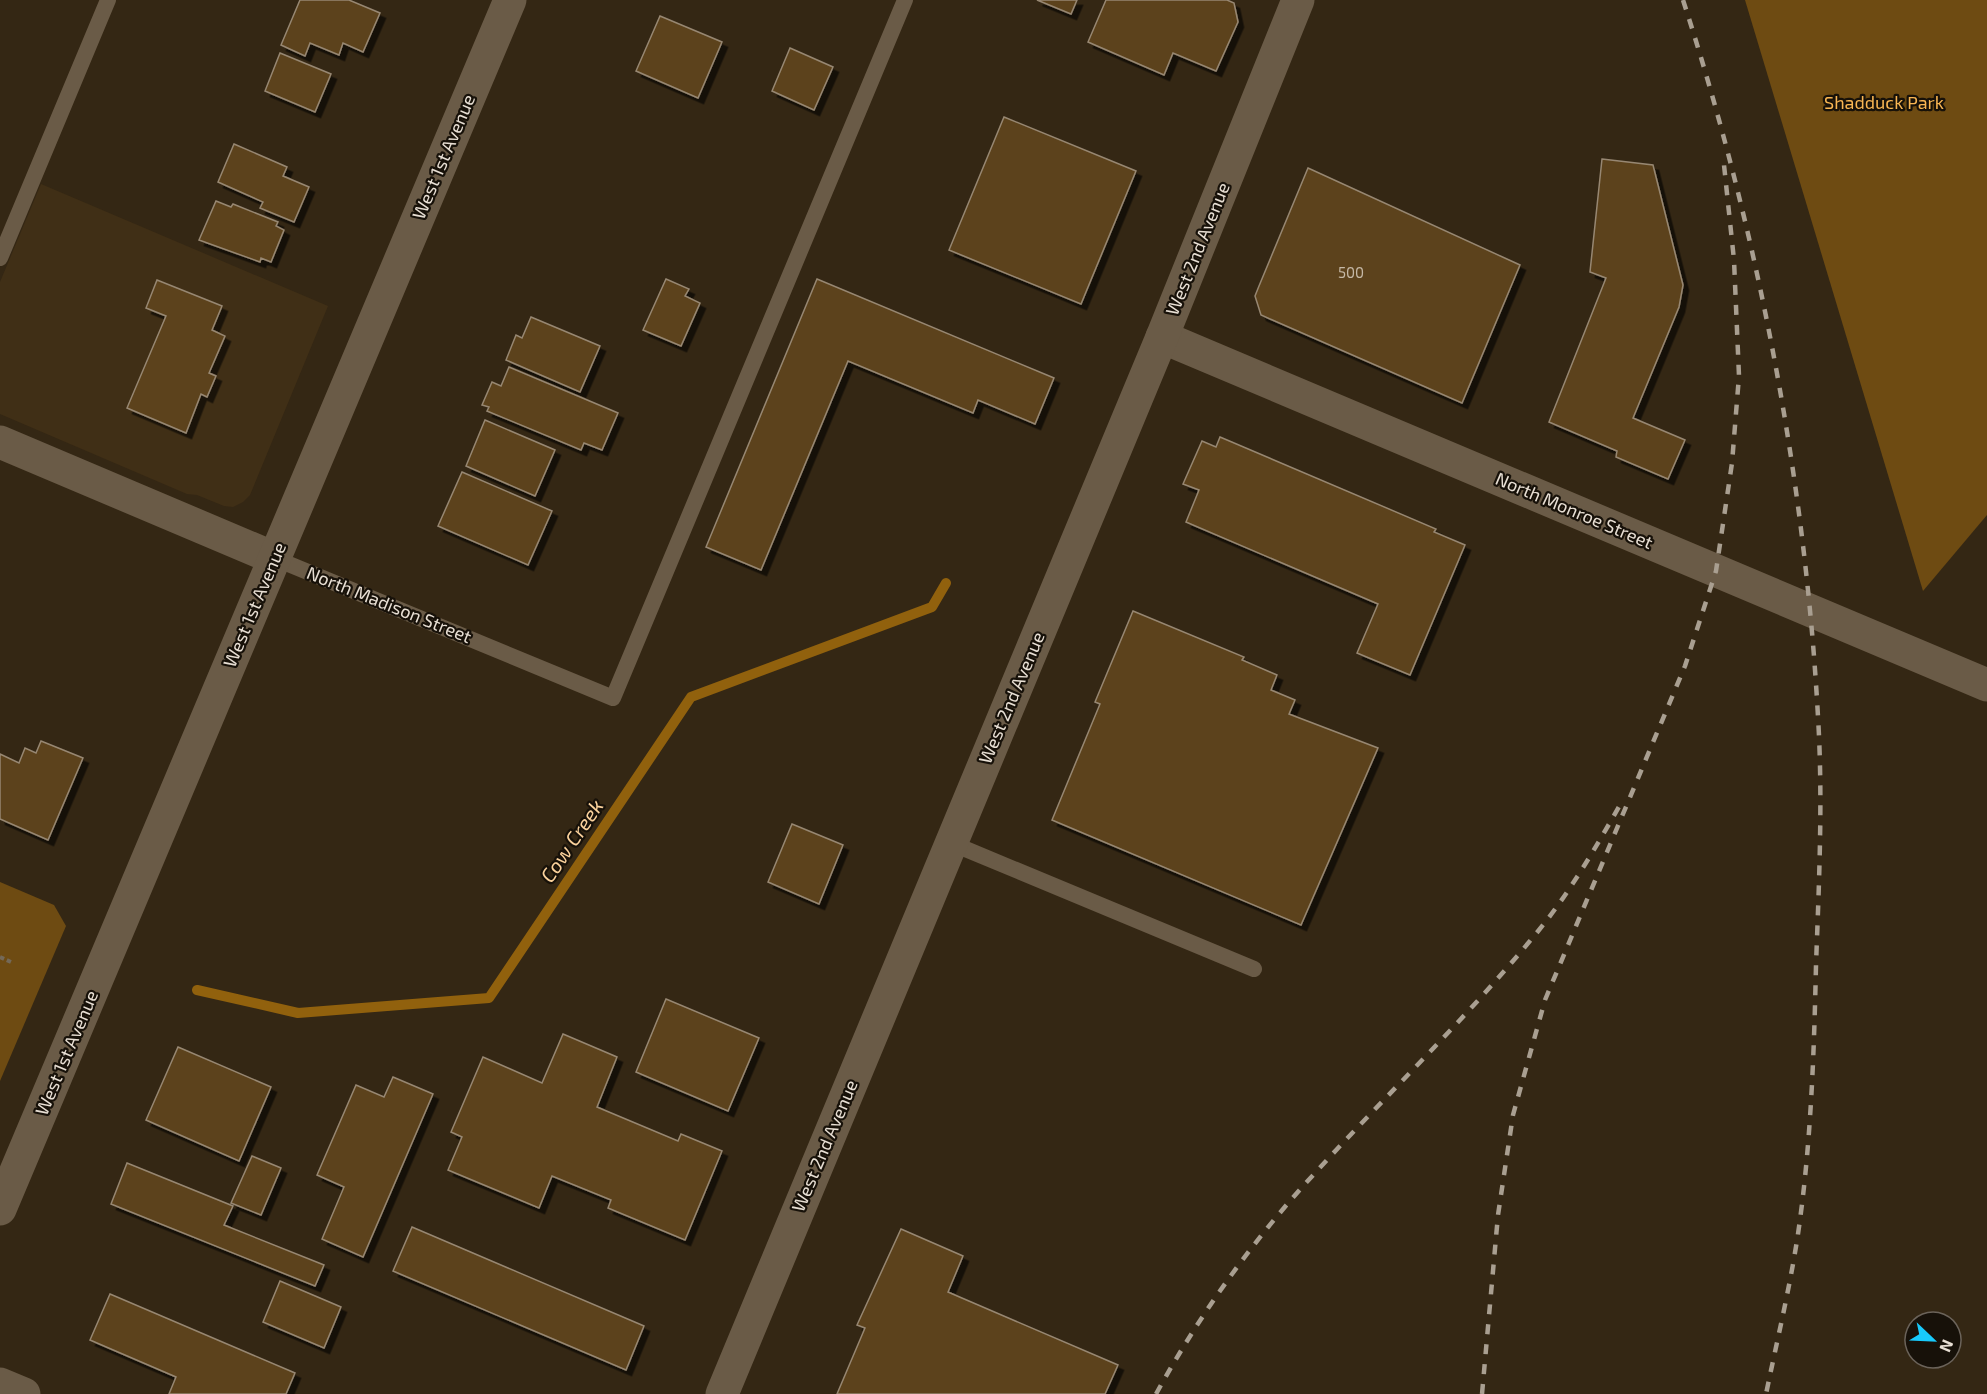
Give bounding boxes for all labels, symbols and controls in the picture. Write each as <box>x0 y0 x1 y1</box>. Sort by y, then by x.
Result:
street label: West 1st Avenue <box>407 91 479 222</box>
park label: Shadduck Park <box>1824 91 1944 113</box>
street label: West 2nd Avenue <box>1160 179 1234 318</box>
house number: 500 <box>1338 263 1364 281</box>
street label: North Monroe Street <box>1492 467 1657 553</box>
street label: West 1st Avenue <box>218 539 290 670</box>
street label: North Madison Street <box>304 561 475 647</box>
street label: West 2nd Avenue <box>973 628 1049 767</box>
water label: Cow Creek <box>535 794 608 886</box>
street label: West 1st Avenue <box>30 987 102 1118</box>
street label: West 2nd Avenue <box>786 1076 862 1215</box>
north arrow <box>1903 1310 1963 1370</box>
text: N <box>1936 1337 1958 1355</box>

